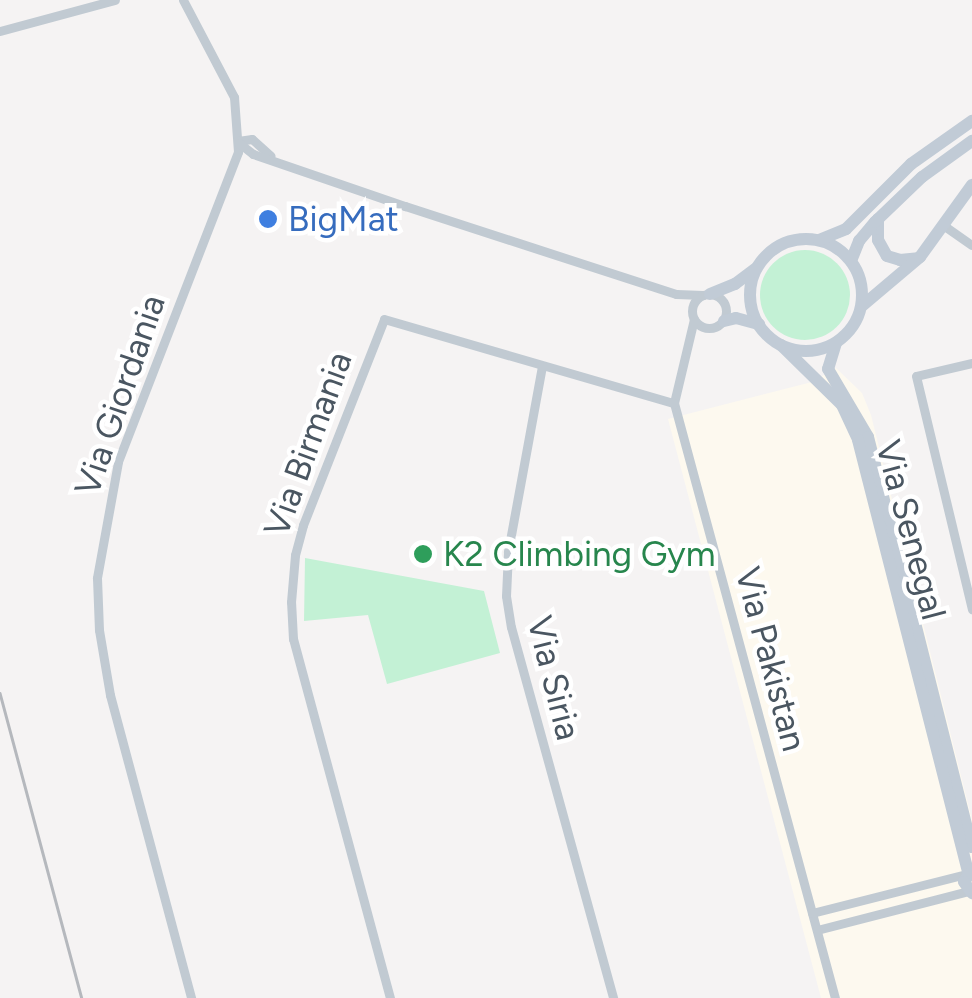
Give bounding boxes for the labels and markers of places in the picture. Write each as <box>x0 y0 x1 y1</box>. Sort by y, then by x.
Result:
place label: BigMat <box>288 198 399 240</box>
marker: BigMat <box>257 208 279 230</box>
place label: K2 Climbing Gym <box>443 533 716 575</box>
marker: K2 Climbing Gym <box>412 543 434 565</box>

